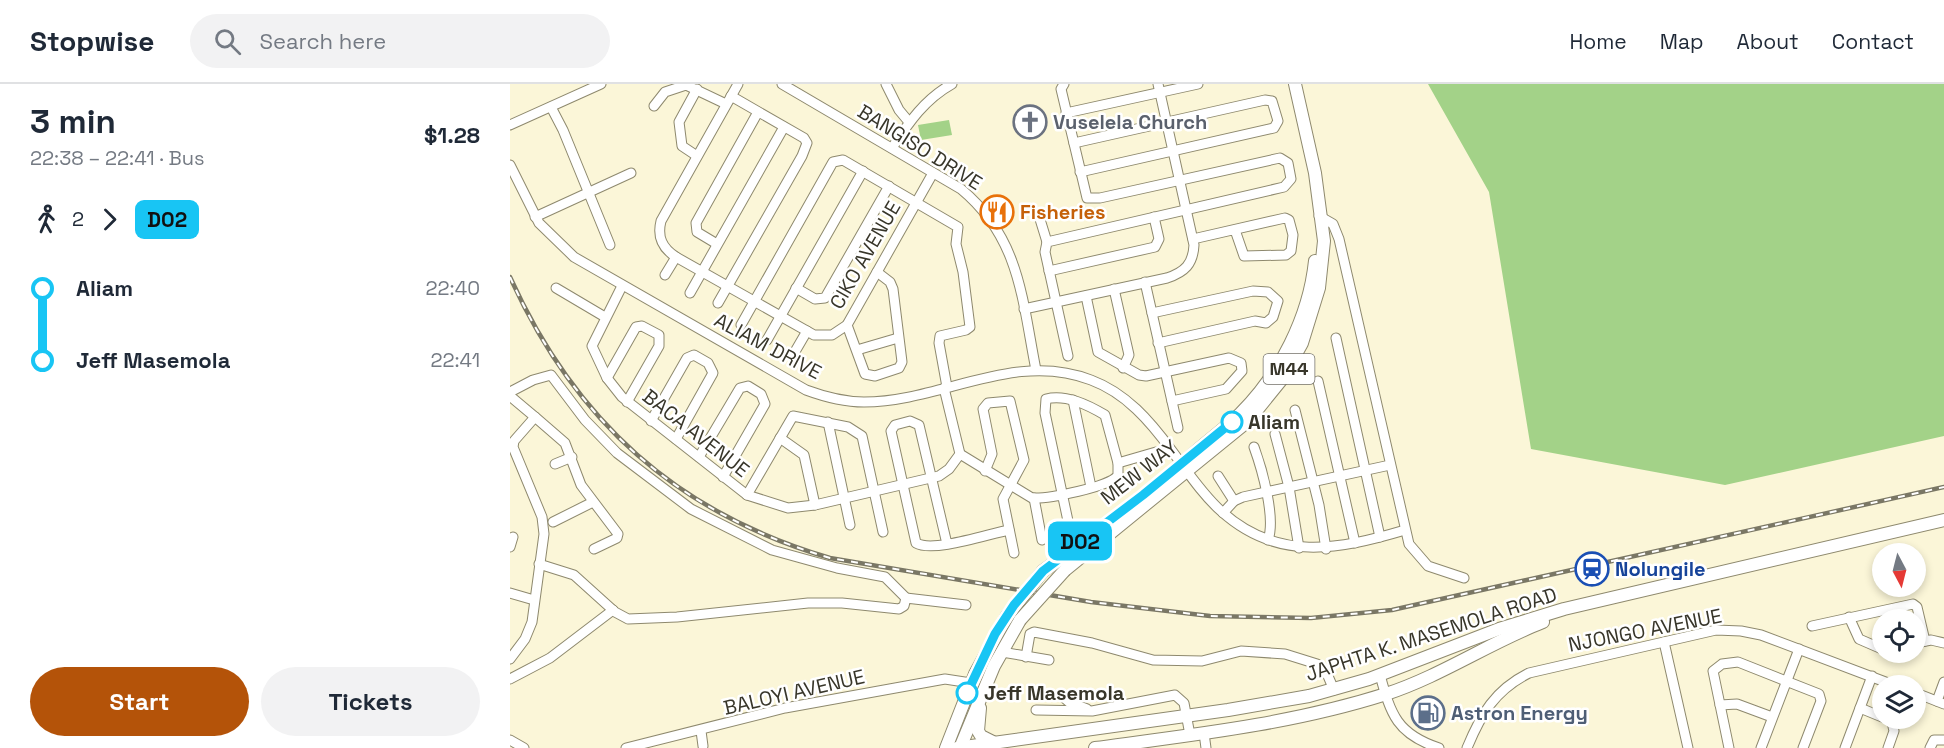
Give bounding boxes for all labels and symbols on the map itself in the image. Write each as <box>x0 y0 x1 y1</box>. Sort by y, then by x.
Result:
street label: BANGISO DRIVE <box>853 98 987 196</box>
church icon: Vuselela Church <box>1012 104 1048 140</box>
place label: Vuselela Church <box>1053 109 1207 135</box>
restaurant icon: Fisheries <box>979 194 1015 230</box>
street label: CIKO AVENUE <box>824 196 906 314</box>
place label: Fisheries <box>1020 199 1106 225</box>
street label: ALIAM DRIVE <box>710 307 826 385</box>
road number: M44 <box>1264 354 1314 384</box>
street label: BACA AVENUE <box>637 383 755 483</box>
place label: Aliam <box>1248 409 1300 435</box>
marker: Aliam <box>1221 411 1243 433</box>
street label: MEW WAY <box>1095 434 1183 510</box>
line badge: D02 <box>1046 522 1114 560</box>
north arrow <box>1872 543 1926 597</box>
station icon: Nolungile <box>1574 551 1610 587</box>
place label: Nolungile <box>1615 556 1706 582</box>
street label: JAPHTA K. MASEMOLA ROAD <box>1302 581 1560 687</box>
street label: NJONGO AVENUE <box>1566 602 1724 658</box>
street label: BALOYI AVENUE <box>721 663 867 721</box>
place label: Jeff Masemola <box>984 680 1125 706</box>
marker: Jeff Masemola <box>956 682 978 704</box>
fuel station icon: Astron Energy <box>1410 695 1446 731</box>
place label: Astron Energy <box>1451 700 1588 726</box>

